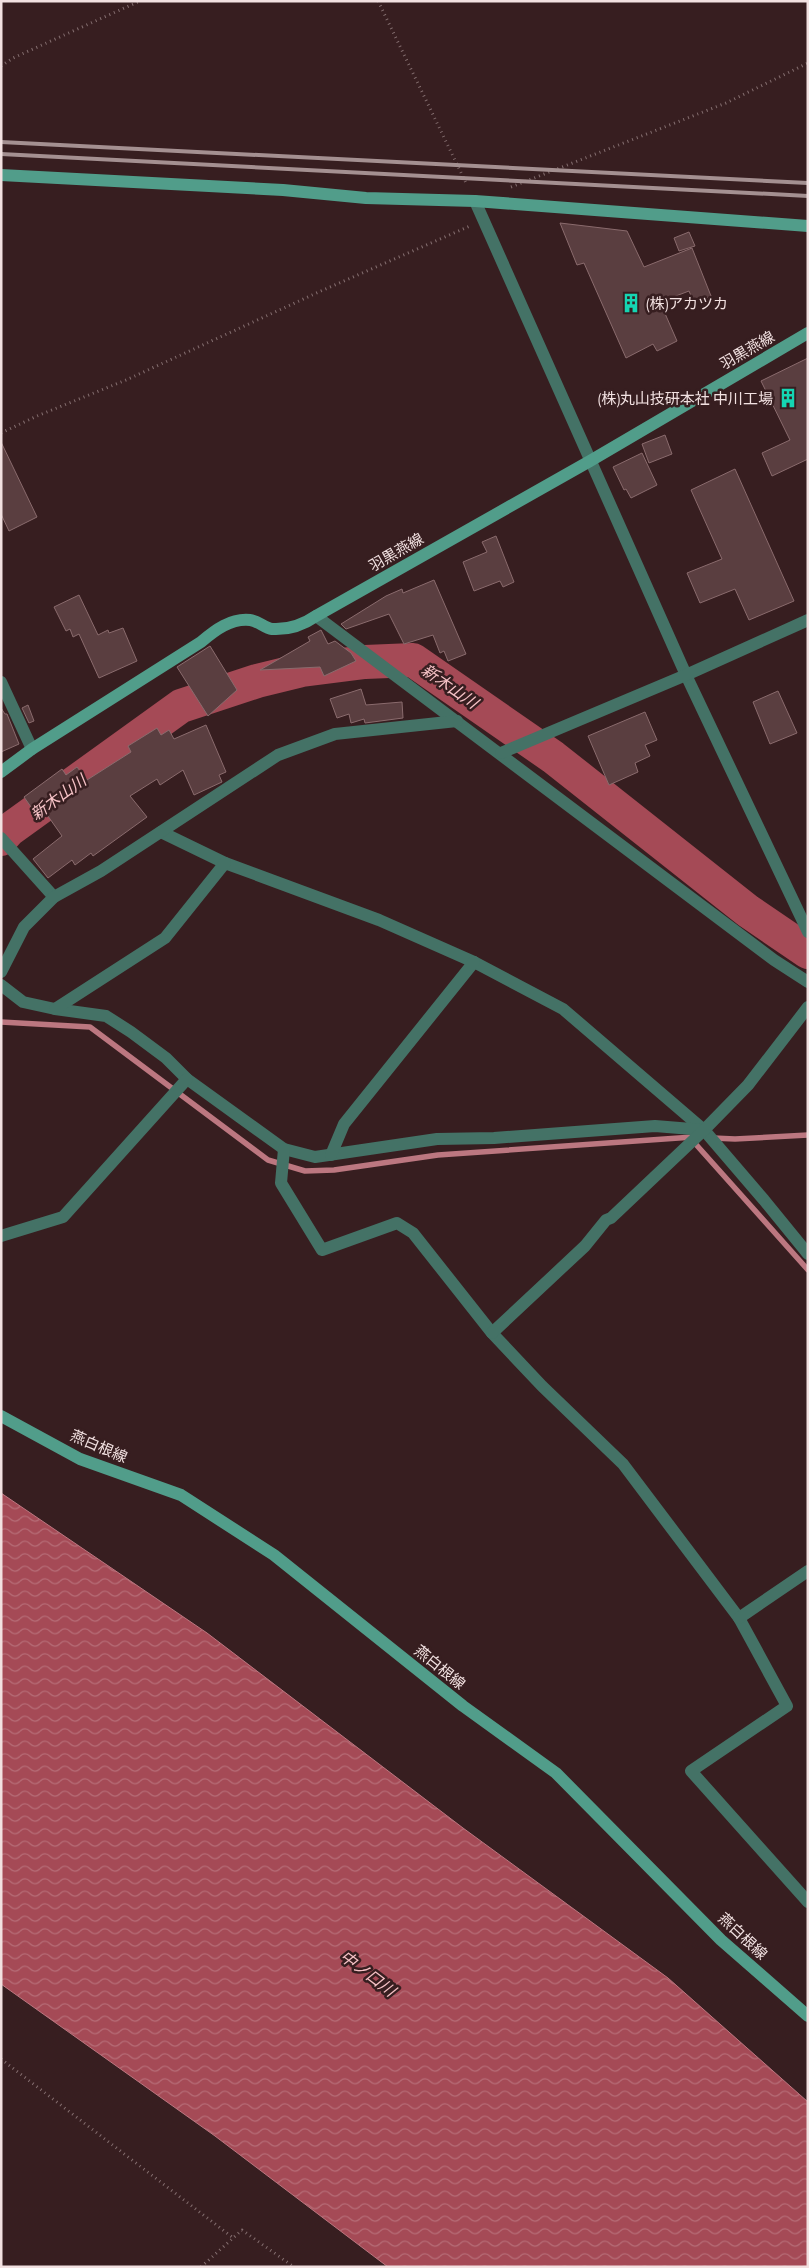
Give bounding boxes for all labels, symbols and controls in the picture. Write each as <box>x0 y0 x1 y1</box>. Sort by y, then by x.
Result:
building icon: (株)アカツカ <box>620 292 642 314</box>
place label: (株)アカツカ <box>646 294 728 313</box>
street label: 羽黒燕線 <box>716 327 778 373</box>
building icon: (株)丸山技研本社 中川工場 <box>777 387 799 409</box>
place label: (株)丸山技研本社 中川工場 <box>598 389 773 408</box>
street label: 羽黒燕線 <box>365 529 427 575</box>
water label: 新木山川 <box>418 659 484 714</box>
water label: 新木山川 <box>26 769 91 824</box>
street label: 燕白根線 <box>68 1426 130 1466</box>
street label: 燕白根線 <box>411 1641 469 1693</box>
street label: 燕白根線 <box>715 1909 771 1963</box>
water label: 中ノ口川 <box>336 1946 401 2001</box>

